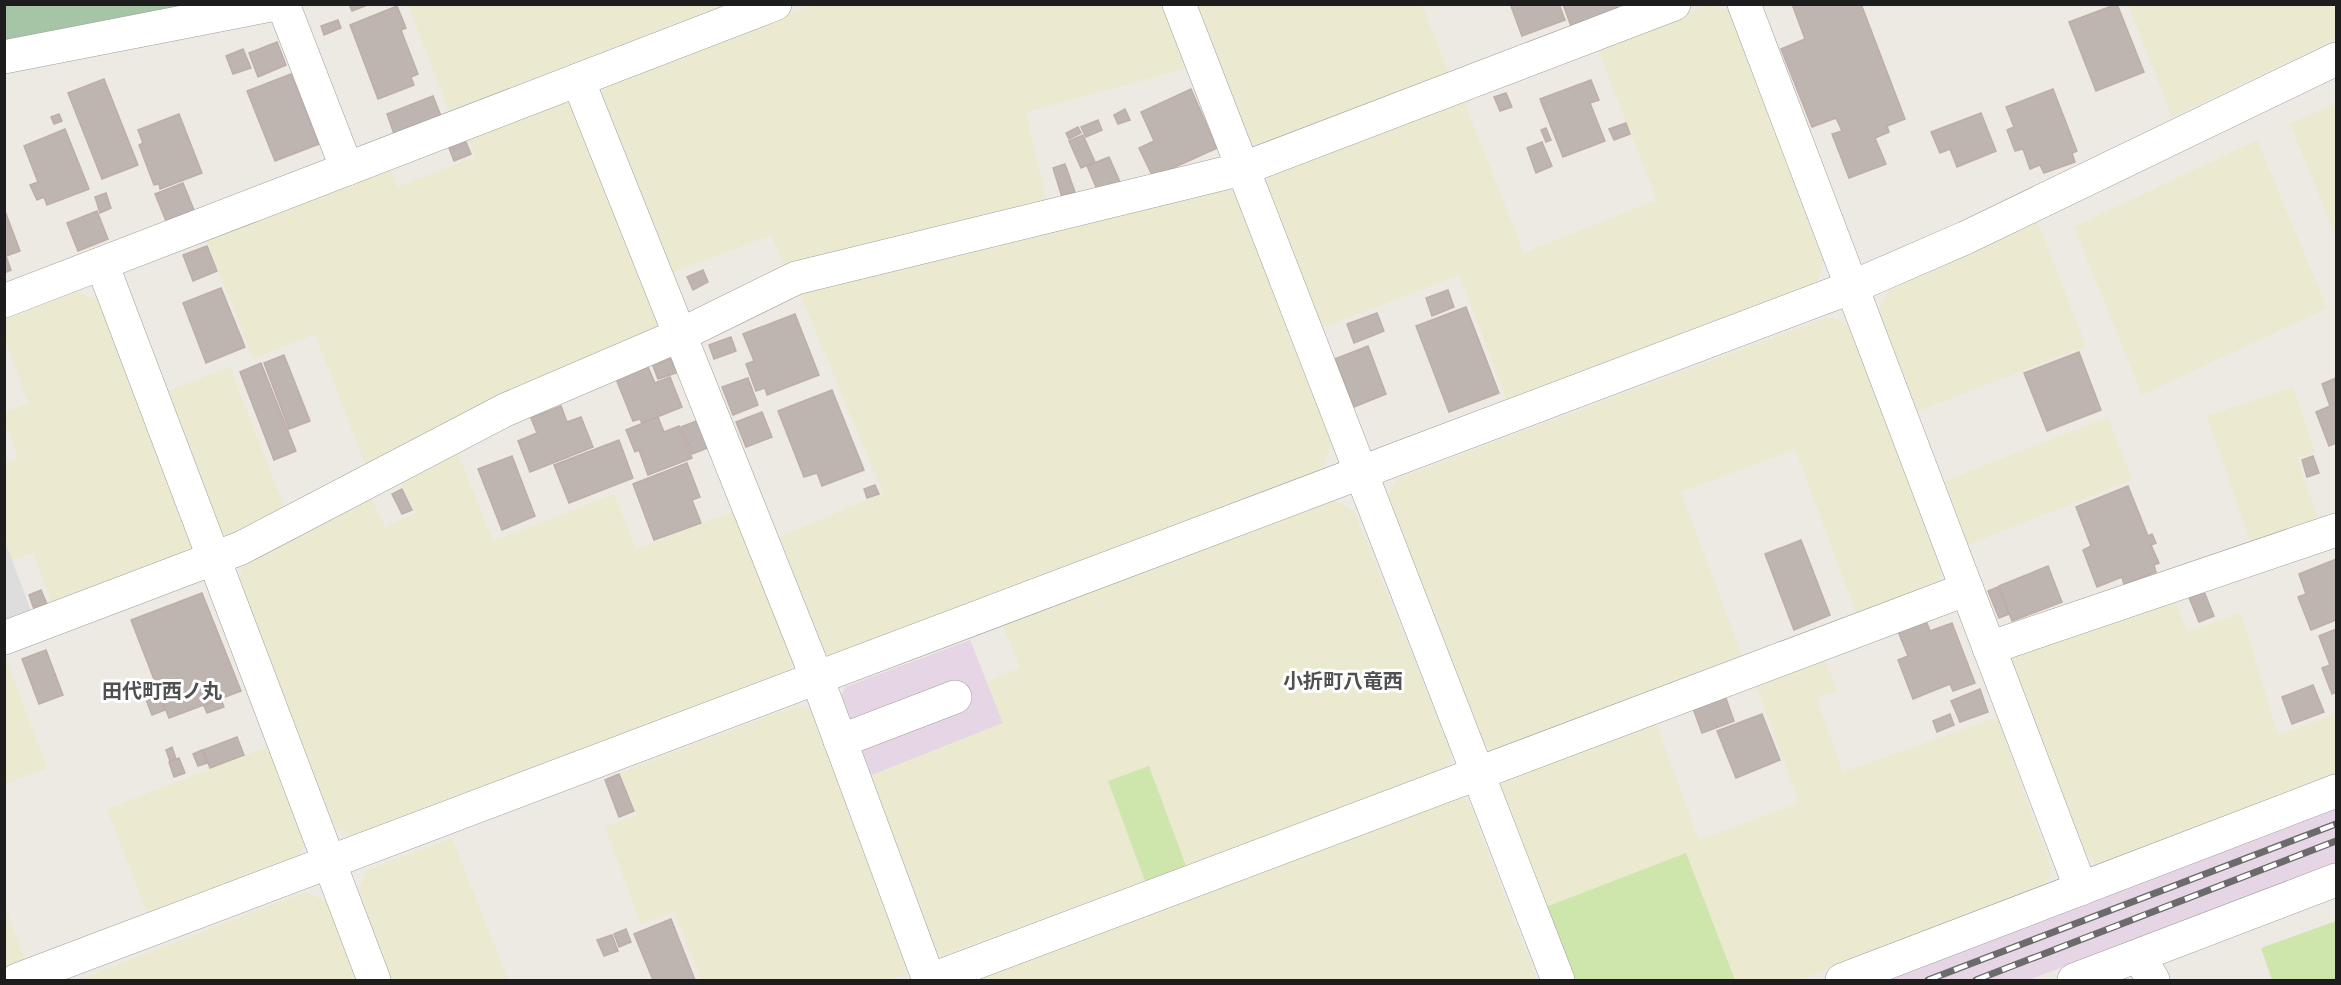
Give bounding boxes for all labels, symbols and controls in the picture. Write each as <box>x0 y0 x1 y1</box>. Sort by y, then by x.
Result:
district label: 小折町八竜西 <box>1283 668 1403 693</box>
district label: 田代町西ノ丸 <box>102 678 222 703</box>

